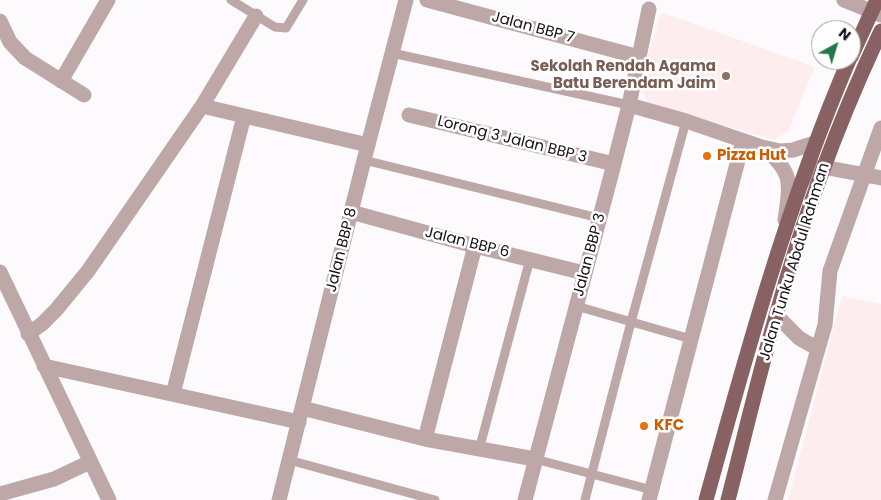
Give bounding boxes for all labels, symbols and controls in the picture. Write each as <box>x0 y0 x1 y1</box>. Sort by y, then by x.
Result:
street label: Jalan BBP 7 <box>490 8 576 48</box>
north arrow <box>811 20 861 70</box>
text: N <box>834 23 855 45</box>
place label: Sekolah Rendah Agama Batu Berendam Jaim <box>531 58 716 93</box>
marker: Sekolah Rendah Agama Batu Berendam Jaim <box>720 70 732 82</box>
street label: Lorong 3 Jalan BBP 3 <box>435 113 589 167</box>
place label: Pizza Hut <box>717 147 786 165</box>
marker: Pizza Hut <box>701 150 713 162</box>
street label: Jalan Tunku Abdul Rahman <box>756 161 834 363</box>
street label: Jalan BBP 8 <box>323 206 361 294</box>
street label: Jalan BBP 3 <box>570 211 610 299</box>
street label: Jalan BBP 6 <box>423 224 511 262</box>
place label: KFC <box>654 417 684 435</box>
marker: KFC <box>638 420 650 432</box>

